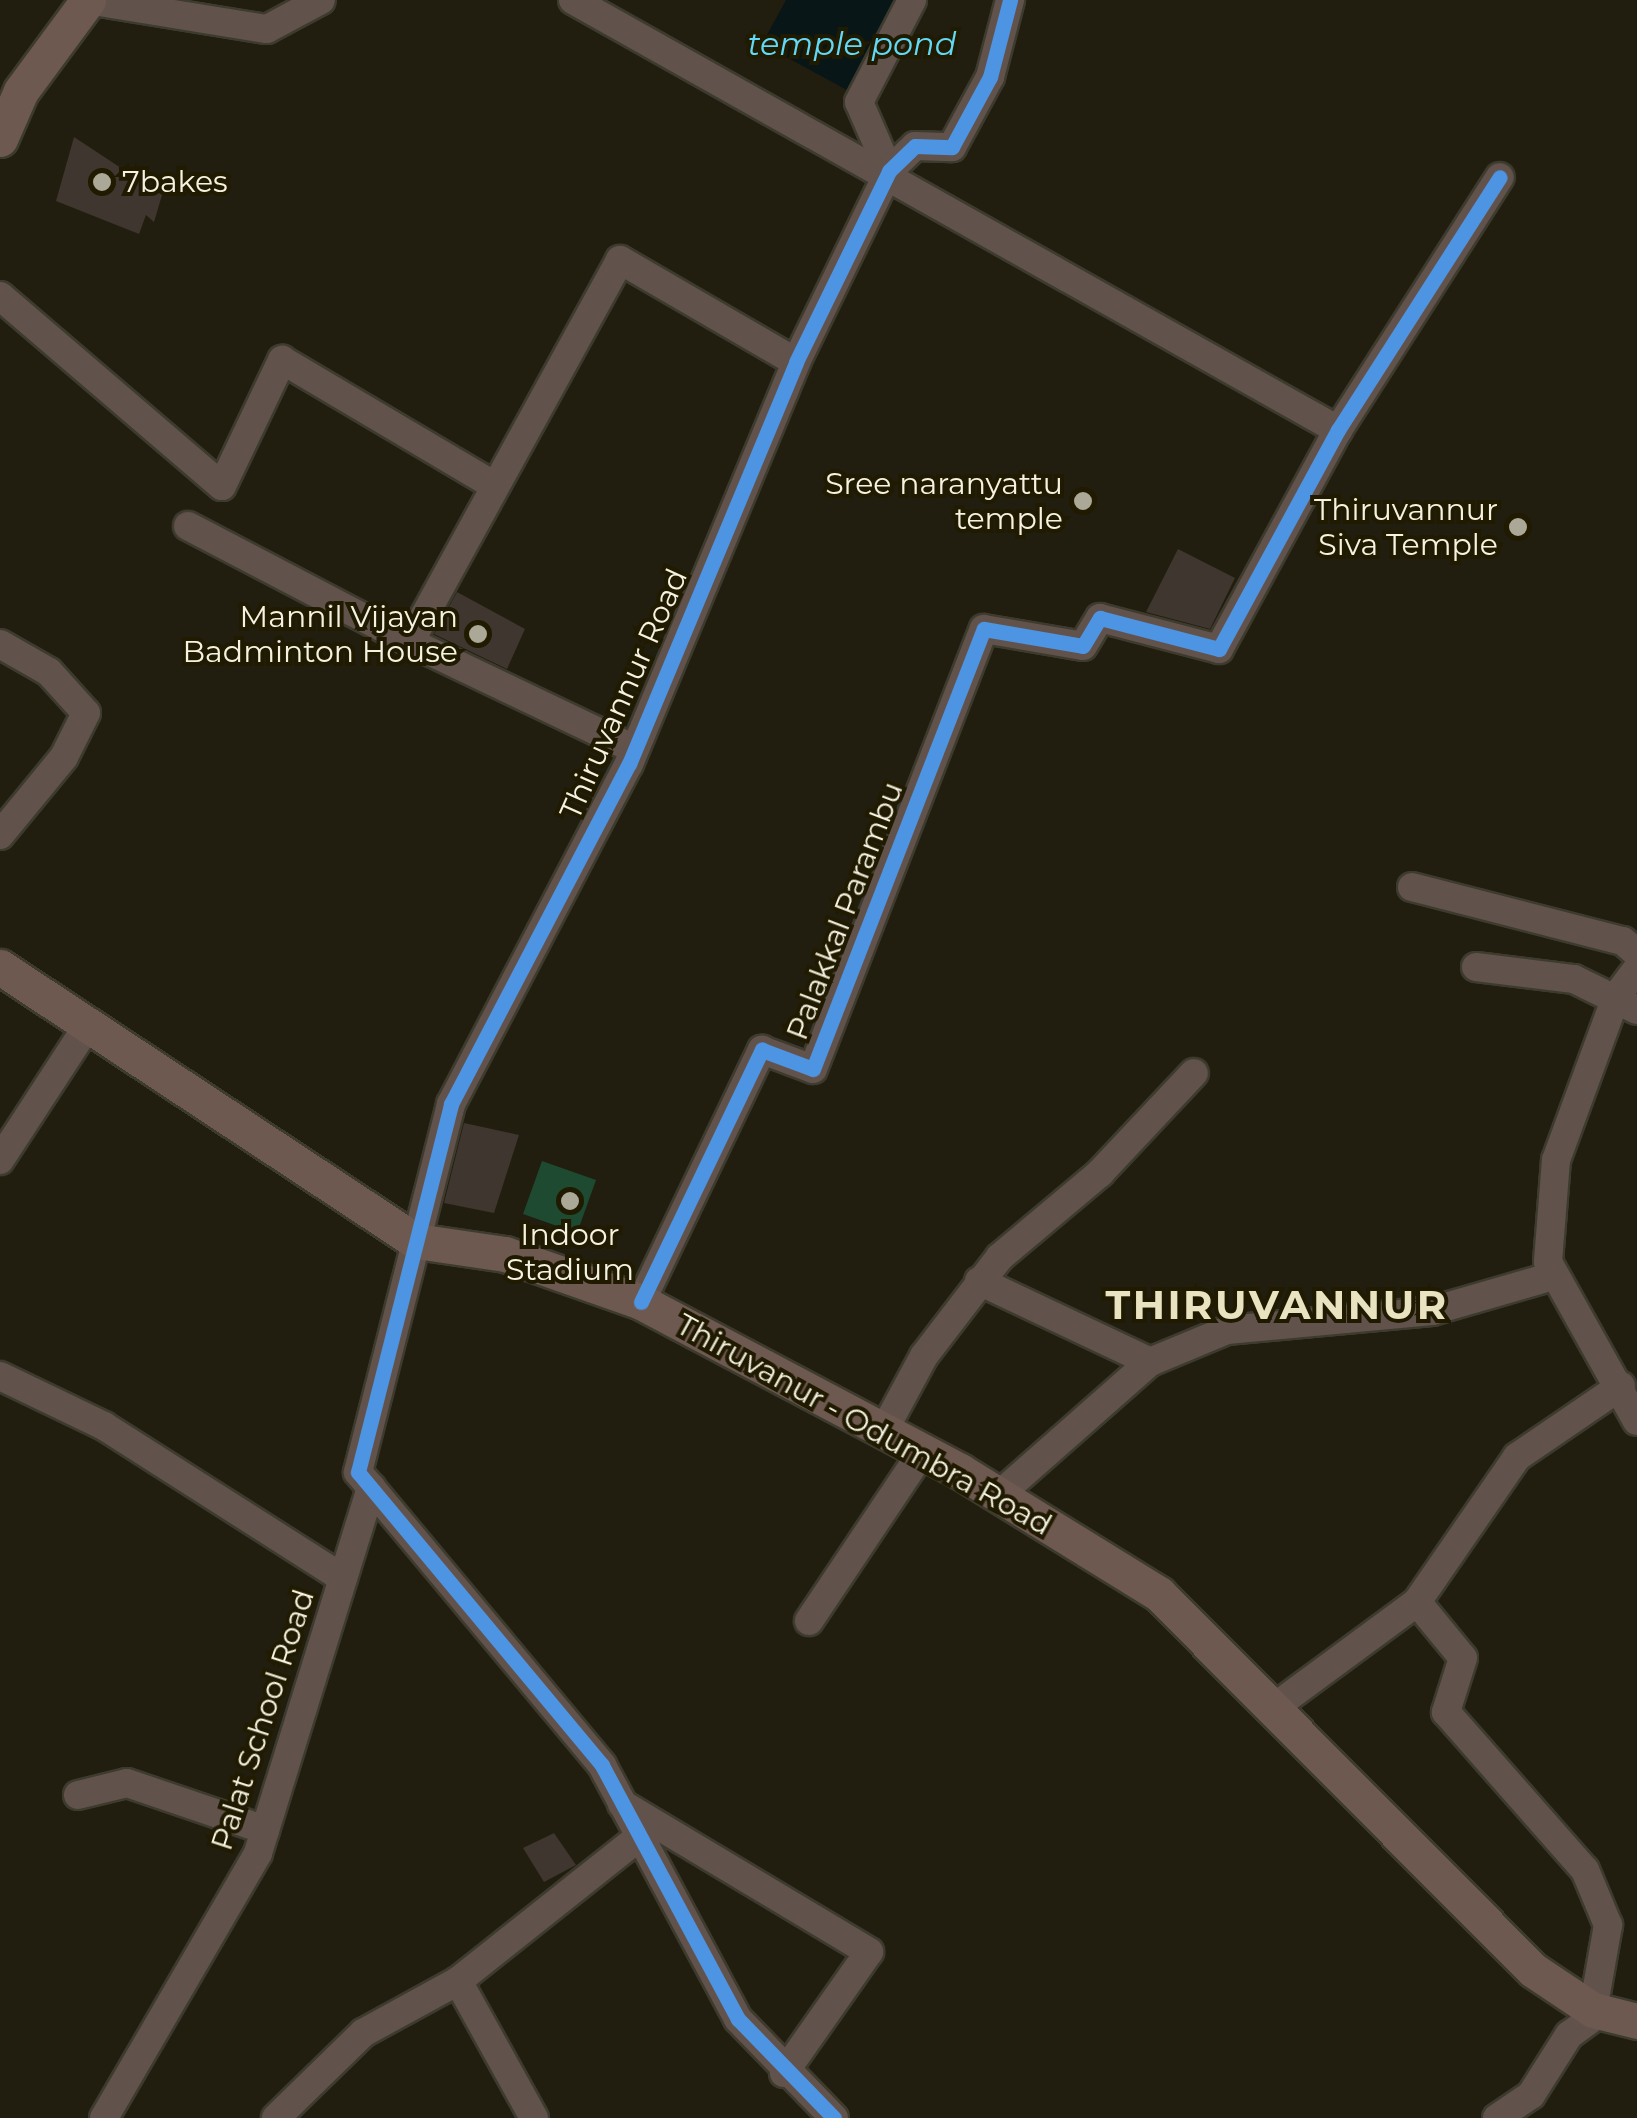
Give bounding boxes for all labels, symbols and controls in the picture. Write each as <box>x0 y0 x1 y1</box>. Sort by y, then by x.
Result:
water label: temple pond <box>748 25 956 63</box>
place label: 7bakes <box>122 164 228 200</box>
marker: 7bakes <box>91 171 113 193</box>
place label: Sree naranyattu temple <box>825 466 1063 536</box>
marker: Sree naranyattu temple <box>1072 490 1094 512</box>
place label: Thiruvannur Siva Temple <box>1314 492 1498 562</box>
marker: Thiruvannur Siva Temple <box>1507 516 1529 538</box>
street label: Thiruvannur Road <box>553 563 695 825</box>
place label: Mannil Vijayan Badminton House <box>182 599 458 670</box>
marker: Mannil Vijayan Badminton House <box>467 623 489 645</box>
street label: Palakkal Parambu <box>779 777 911 1045</box>
marker: Indoor Stadium <box>559 1190 581 1212</box>
place label: Indoor Stadium <box>506 1217 634 1288</box>
district label: THIRUVANNUR <box>1105 1281 1449 1329</box>
street label: Thiruvanur - Odumbra Road <box>670 1307 1058 1543</box>
street label: Palat School Road <box>204 1585 322 1855</box>

